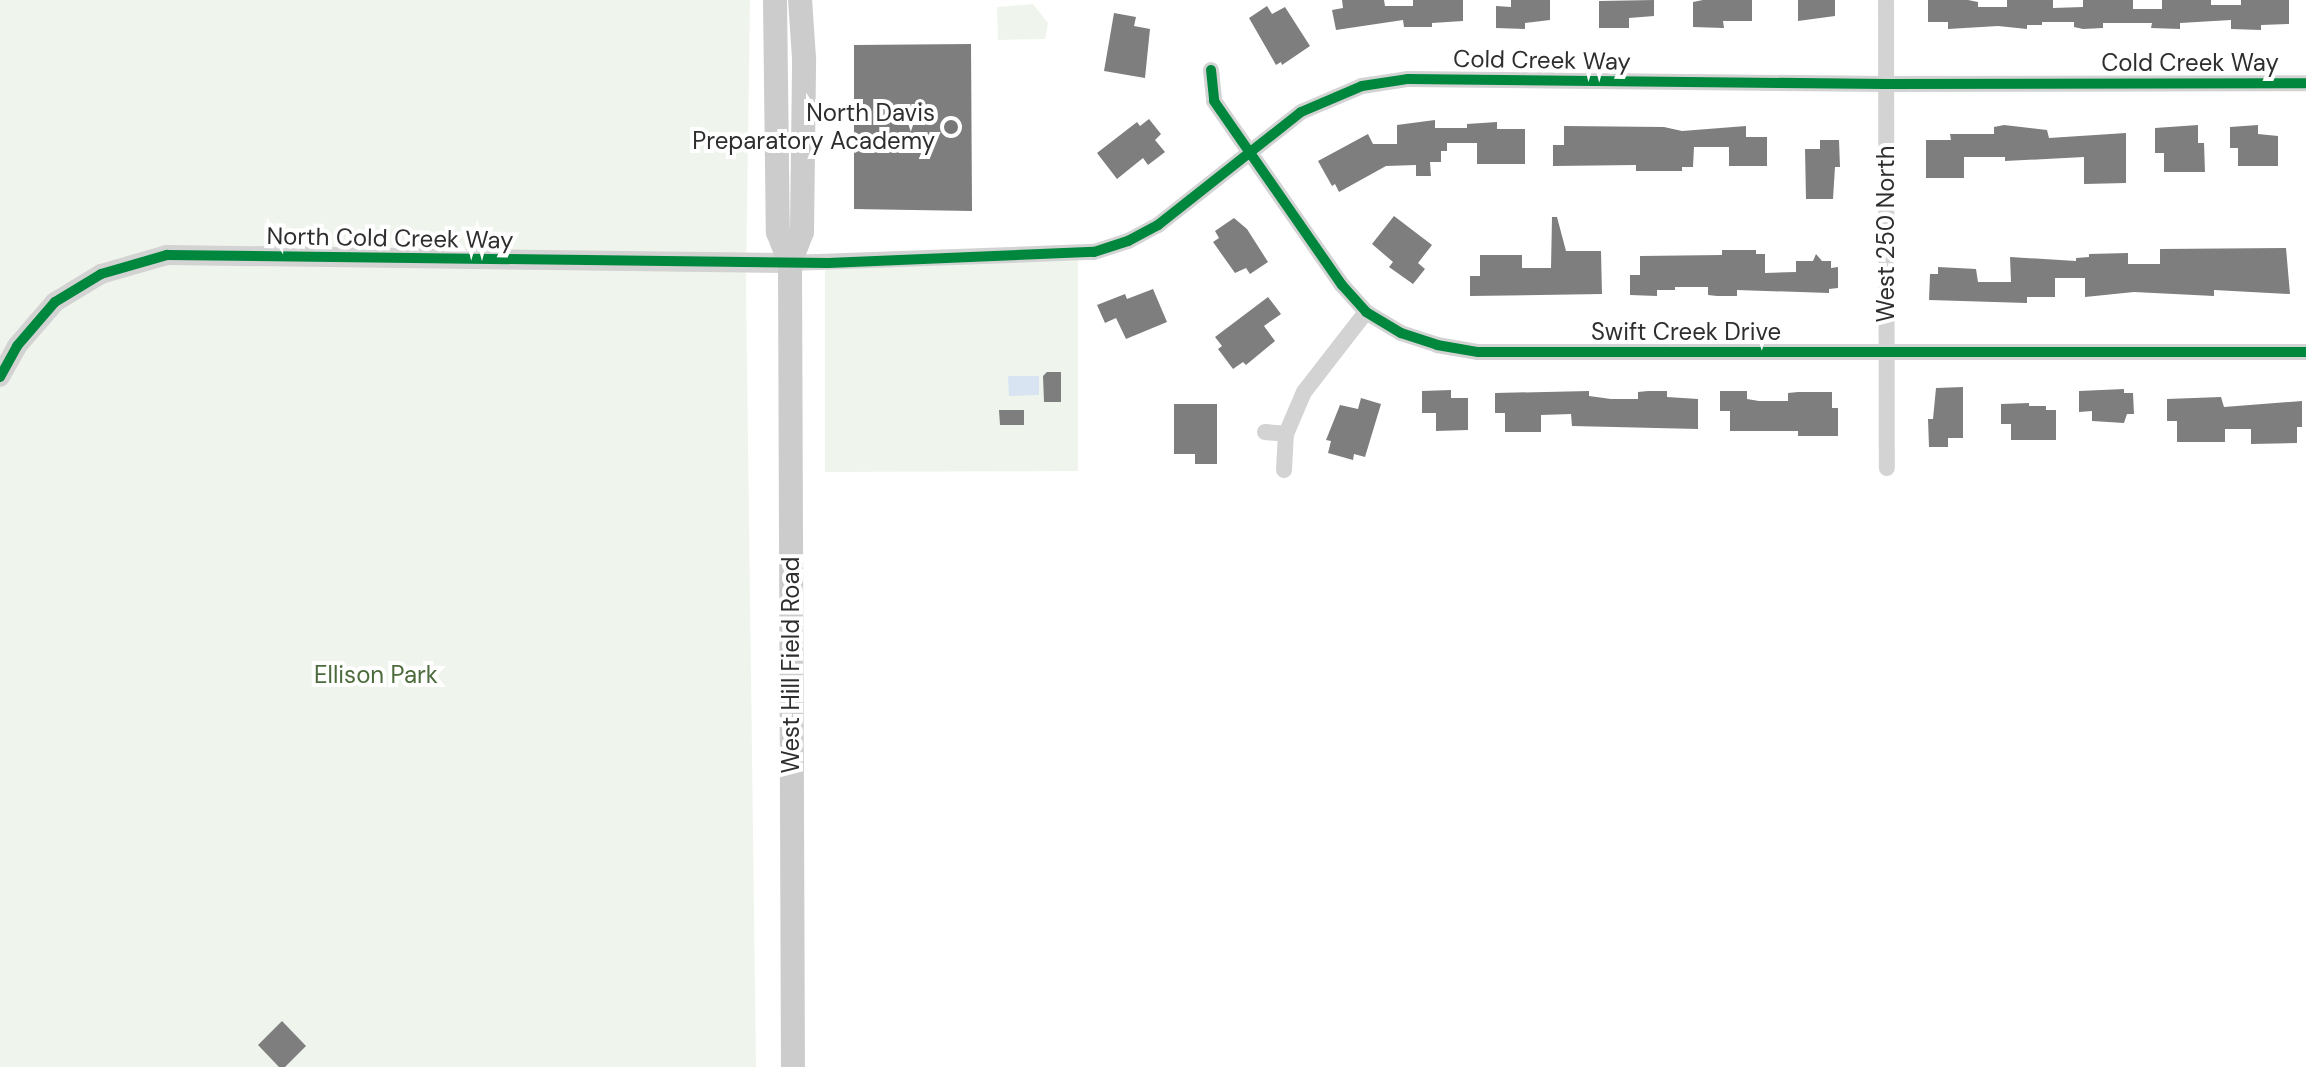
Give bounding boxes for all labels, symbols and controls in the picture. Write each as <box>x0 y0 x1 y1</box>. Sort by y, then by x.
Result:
street label: Cold Creek Way <box>1453 44 1631 76</box>
street label: Cold Creek Way <box>2101 49 2279 77</box>
place label: North Davis Preparatory Academy <box>692 99 935 155</box>
marker: North Davis Preparatory Academy <box>942 118 960 136</box>
street label: West 250 North <box>1872 145 1900 323</box>
street label: North Cold Creek Way <box>266 221 514 255</box>
street label: Swift Creek Drive <box>1591 318 1781 346</box>
street label: West Hill Field Road <box>777 556 805 774</box>
park label: Ellison Park <box>314 661 438 689</box>

